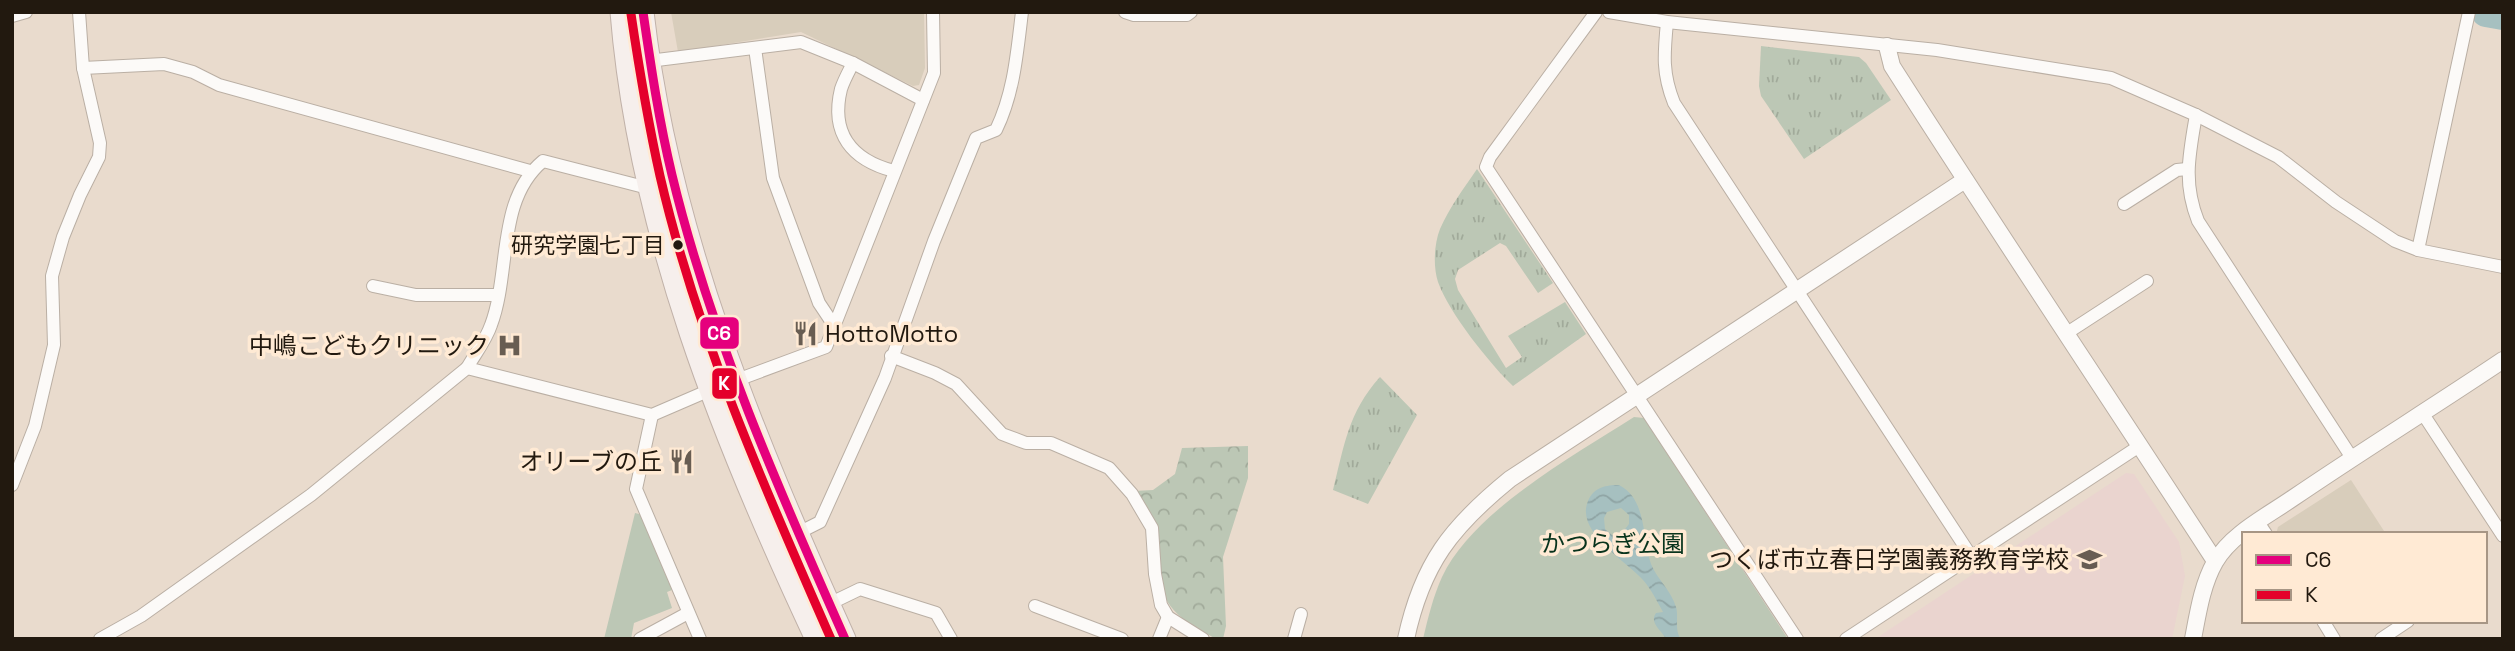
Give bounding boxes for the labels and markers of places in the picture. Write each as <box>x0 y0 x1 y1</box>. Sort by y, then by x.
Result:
place label: 研究学園七丁目 <box>511 231 665 259</box>
marker: 研究学園七丁目 <box>671 238 685 252</box>
place label: HottoMotto <box>825 318 958 349</box>
restaurant icon: HottoMotto <box>791 319 819 347</box>
place label: 中嶋こどもクリニック <box>249 330 489 361</box>
hospital icon: 中嶋こどもクリニック <box>495 331 523 359</box>
place label: オリーブの丘 <box>519 446 662 477</box>
restaurant icon: オリーブの丘 <box>668 447 696 475</box>
place label: つくば市立春日学園義務教育学校 <box>1709 544 2069 575</box>
school or university icon: つくば市立春日学園義務教育学校 <box>2075 545 2103 573</box>

